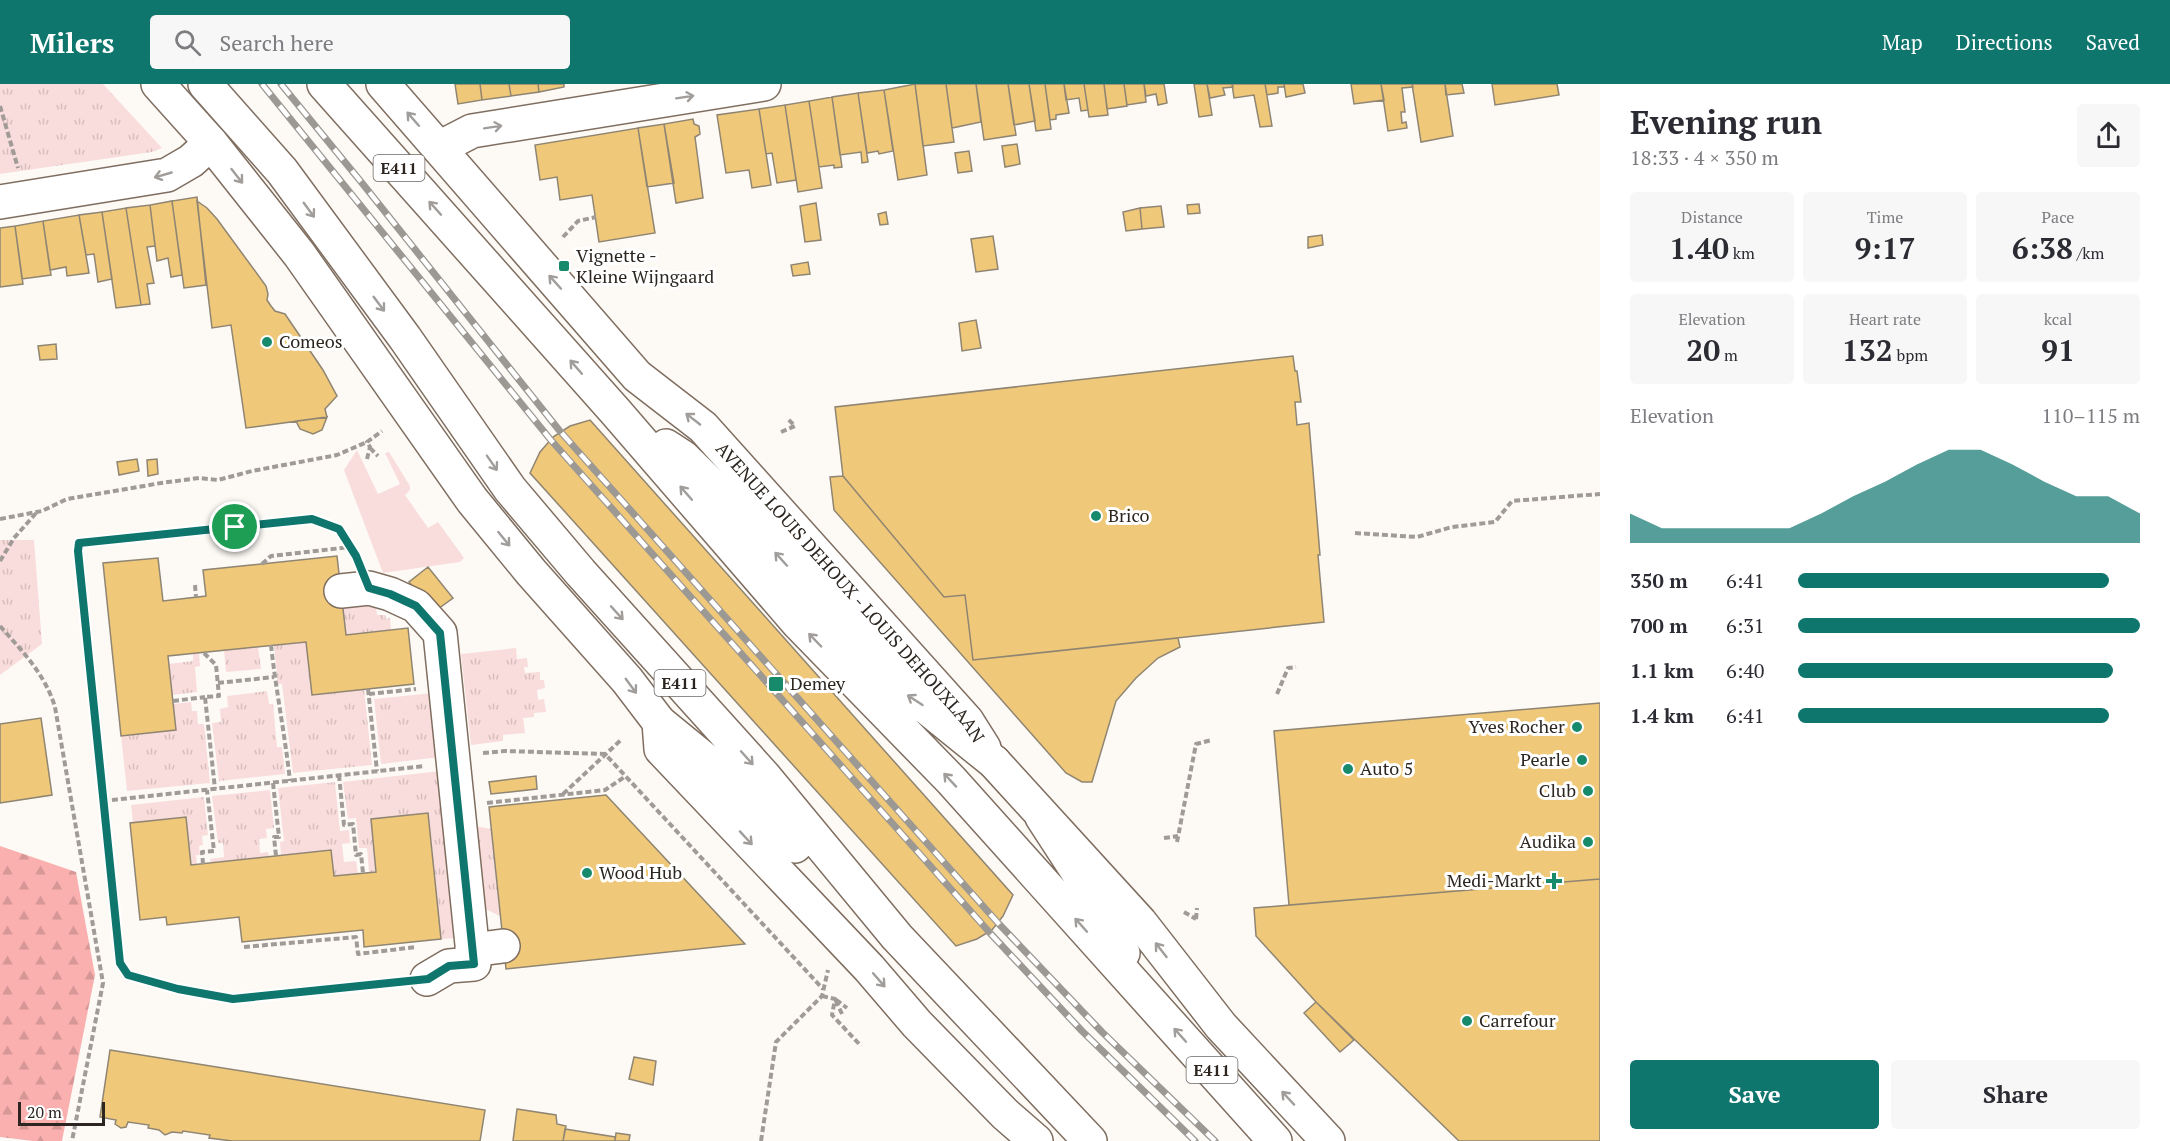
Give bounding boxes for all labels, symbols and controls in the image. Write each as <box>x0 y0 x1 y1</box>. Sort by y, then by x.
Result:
search box <box>150 15 570 69</box>
text: Milers <box>30 24 114 61</box>
icon: search <box>171 26 204 59</box>
text: Search here <box>219 28 334 57</box>
text: Map <box>1882 28 1923 56</box>
text: Directions <box>1956 28 2053 56</box>
text: Saved <box>2086 28 2140 56</box>
one-way arrow <box>675 91 695 102</box>
text: Evening run <box>1630 100 1822 143</box>
button: share <box>2077 104 2140 167</box>
one-way arrow <box>406 112 420 127</box>
one-way arrow <box>483 122 502 133</box>
text: 18:33 · 4 × 350 m <box>1630 144 1779 171</box>
road number: E411 <box>374 155 424 181</box>
one-way arrow <box>231 168 244 184</box>
one-way arrow <box>154 170 173 181</box>
one-way arrow <box>428 200 442 215</box>
one-way arrow <box>303 202 316 218</box>
text: Distance <box>1681 206 1743 228</box>
text: Time <box>1867 206 1903 228</box>
text: Pace <box>2042 206 2074 228</box>
text: 1.40 <box>1669 228 1729 268</box>
text: 9:17 <box>1854 228 1916 268</box>
text: 6:38 <box>2012 228 2073 268</box>
text: km <box>1729 242 1755 264</box>
text: /km <box>2073 242 2104 264</box>
place label: Vignette - Kleine Wijngaard <box>576 243 714 288</box>
marker: Vignette - Kleine Wijngaard <box>557 259 571 273</box>
one-way arrow <box>548 275 562 290</box>
one-way arrow <box>373 296 386 312</box>
text: Elevation <box>1678 308 1746 330</box>
text: Heart rate <box>1849 308 1921 330</box>
text: kcal <box>2044 308 2072 330</box>
place label: Comeos <box>279 329 342 353</box>
text: 20 <box>1686 330 1720 370</box>
text: 132 <box>1842 330 1893 370</box>
text: 91 <box>2041 330 2075 370</box>
marker: Comeos <box>260 335 274 349</box>
text: m <box>1720 344 1738 366</box>
text: bpm <box>1893 344 1928 366</box>
one-way arrow <box>569 360 583 375</box>
text: Elevation <box>1630 402 1714 429</box>
text: 110–115 m <box>2041 402 2140 429</box>
one-way arrow <box>685 412 701 425</box>
street label: AVENUE LOUIS DEHOUX - LOUIS DEHOUXLAAN <box>711 437 991 747</box>
one-way arrow <box>486 455 498 471</box>
one-way arrow <box>679 486 693 501</box>
pin <box>209 501 260 552</box>
place label: Brico <box>1108 503 1149 527</box>
marker: Brico <box>1089 509 1103 523</box>
icon: arrive <box>218 510 251 543</box>
one-way arrow <box>497 531 511 546</box>
one-way arrow <box>774 552 788 567</box>
text: 350 m <box>1630 567 1688 594</box>
text: 6:41 <box>1726 567 1765 594</box>
one-way arrow <box>610 605 624 620</box>
text: 700 m <box>1630 612 1688 639</box>
text: 6:31 <box>1726 612 1765 639</box>
one-way arrow <box>808 632 822 647</box>
text: 1.1 km <box>1630 657 1694 684</box>
text: 6:40 <box>1726 657 1765 684</box>
road number: E411 <box>654 670 706 696</box>
place label: Demey <box>790 671 846 695</box>
marker: Demey <box>767 675 785 693</box>
one-way arrow <box>625 678 637 694</box>
one-way arrow <box>906 694 923 707</box>
text: 1.4 km <box>1630 702 1694 729</box>
text: 6:41 <box>1726 702 1765 729</box>
place label: Yves Rocher <box>1468 714 1565 738</box>
marker: Yves Rocher <box>1570 720 1584 734</box>
place label: Pearle <box>1520 747 1570 771</box>
one-way arrow <box>740 750 754 765</box>
marker: Pearle <box>1575 753 1589 767</box>
place label: Auto 5 <box>1360 756 1413 780</box>
marker: Auto 5 <box>1341 762 1355 776</box>
one-way arrow <box>944 773 958 788</box>
place label: Club <box>1539 778 1576 802</box>
marker: Club <box>1581 784 1595 798</box>
place label: Audika <box>1520 829 1576 853</box>
one-way arrow <box>739 830 753 845</box>
marker: Audika <box>1581 835 1595 849</box>
place label: Wood Hub <box>599 860 682 884</box>
marker: Wood Hub <box>580 866 594 880</box>
place label: Medi-Markt <box>1447 868 1542 892</box>
marker: Medi-Markt <box>1547 874 1561 888</box>
one-way arrow <box>1074 917 1088 932</box>
one-way arrow <box>1155 942 1168 958</box>
one-way arrow <box>873 972 886 988</box>
place label: Carrefour <box>1479 1008 1556 1032</box>
marker: Carrefour <box>1460 1014 1474 1028</box>
one-way arrow <box>1173 1027 1187 1042</box>
road number: E411 <box>1186 1057 1238 1083</box>
button: Save <box>1630 1060 1879 1129</box>
button: Share <box>1891 1060 2140 1129</box>
one-way arrow <box>1281 1091 1295 1106</box>
scale bar <box>18 1099 105 1126</box>
text: 20 m <box>27 1101 62 1123</box>

